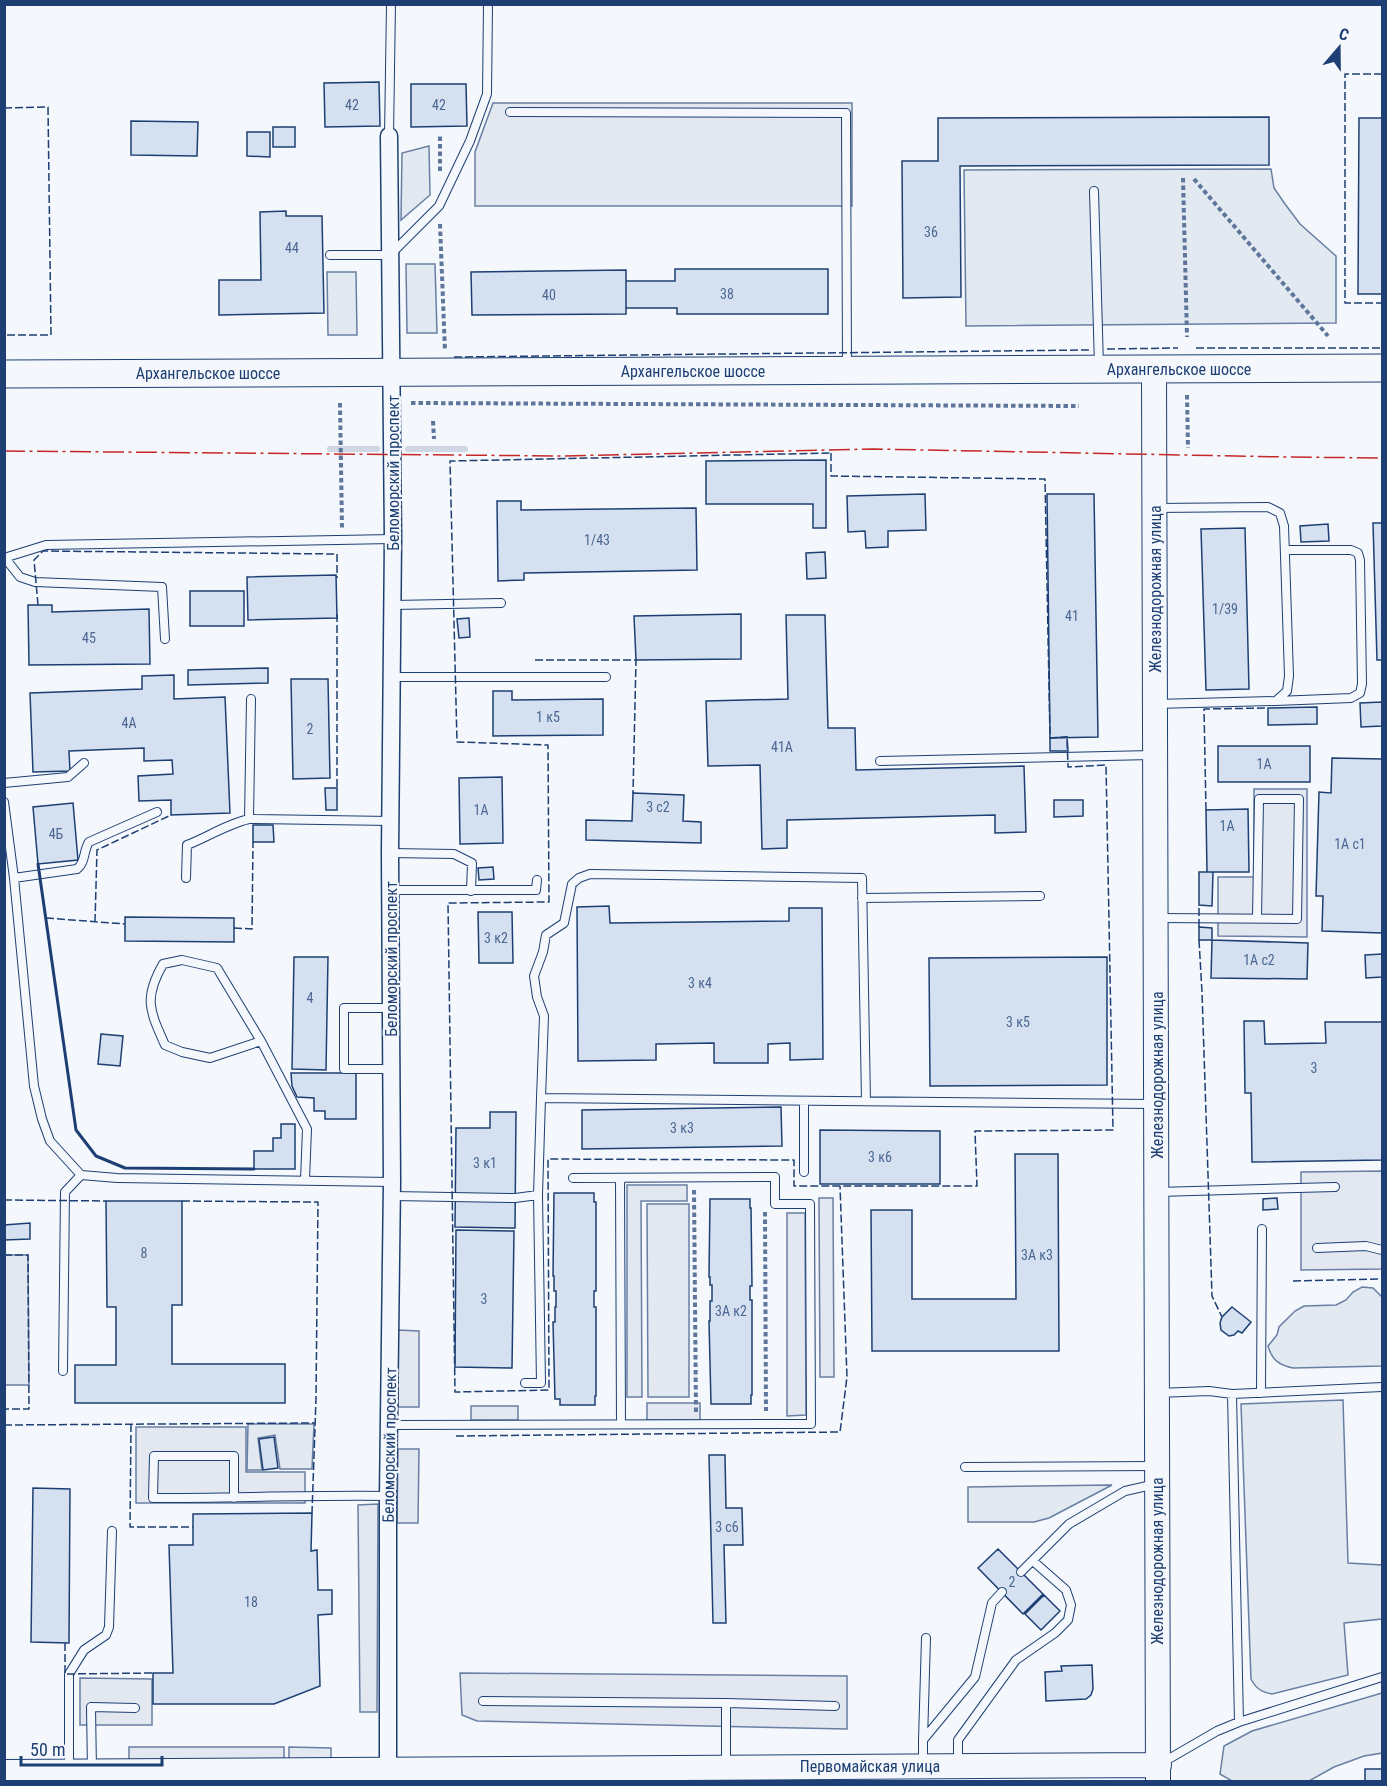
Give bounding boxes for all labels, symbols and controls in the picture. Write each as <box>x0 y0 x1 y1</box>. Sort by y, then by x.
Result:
north arrow <box>1309 18 1369 78</box>
text: С <box>1336 24 1351 45</box>
house number: 42 <box>345 97 359 113</box>
house number: 42 <box>432 97 446 113</box>
house number: 36 <box>924 224 938 240</box>
house number: 44 <box>285 240 299 256</box>
house number: 38 <box>720 286 734 302</box>
house number: 40 <box>542 287 556 303</box>
street label: Архангельское шоссе <box>1107 360 1251 379</box>
street label: Архангельское шоссе <box>621 362 765 381</box>
street label: Архангельское шоссе <box>136 364 280 383</box>
street label: Беломорский проспект <box>384 395 403 551</box>
street label: Железнодорожная улица <box>1146 505 1165 673</box>
house number: 1/43 <box>584 532 610 548</box>
house number: 1/39 <box>1212 601 1238 617</box>
house number: 41 <box>1065 608 1079 624</box>
house number: 45 <box>82 630 96 646</box>
house number: 1 к5 <box>536 709 560 725</box>
house number: 4А <box>122 715 136 731</box>
house number: 2 <box>307 721 314 737</box>
house number: 41А <box>771 739 793 755</box>
house number: 1А <box>1257 756 1271 772</box>
house number: 3 с2 <box>646 799 670 815</box>
house number: 1А <box>474 802 488 818</box>
house number: 1А <box>1220 818 1234 834</box>
house number: 4Б <box>49 826 64 842</box>
house number: 1А с1 <box>1334 836 1366 852</box>
street label: Беломорский проспект <box>382 881 401 1037</box>
house number: 3 к2 <box>484 930 508 946</box>
house number: 1А с2 <box>1243 952 1275 968</box>
house number: 3 к4 <box>688 975 712 991</box>
house number: 4 <box>307 990 314 1006</box>
street label: Железнодорожная улица <box>1148 991 1167 1159</box>
house number: 3 к5 <box>1006 1014 1030 1030</box>
house number: 3 <box>1311 1060 1317 1076</box>
house number: 3 к3 <box>670 1120 694 1136</box>
house number: 3 к6 <box>868 1149 892 1165</box>
house number: 3 к1 <box>473 1155 497 1171</box>
house number: 8 <box>141 1245 148 1261</box>
house number: 3А к3 <box>1021 1247 1053 1263</box>
house number: 3 <box>481 1291 487 1307</box>
house number: 3А к2 <box>715 1303 747 1319</box>
street label: Беломорский проспект <box>379 1367 400 1523</box>
street label: Железнодорожная улица <box>1148 1477 1167 1645</box>
house number: 3 с6 <box>715 1519 739 1535</box>
house number: 2 <box>1009 1574 1016 1590</box>
house number: 18 <box>244 1594 258 1610</box>
scale bar <box>21 1729 162 1767</box>
text: 50 m <box>30 1739 65 1760</box>
street label: Первомайская улица <box>800 1757 940 1776</box>

